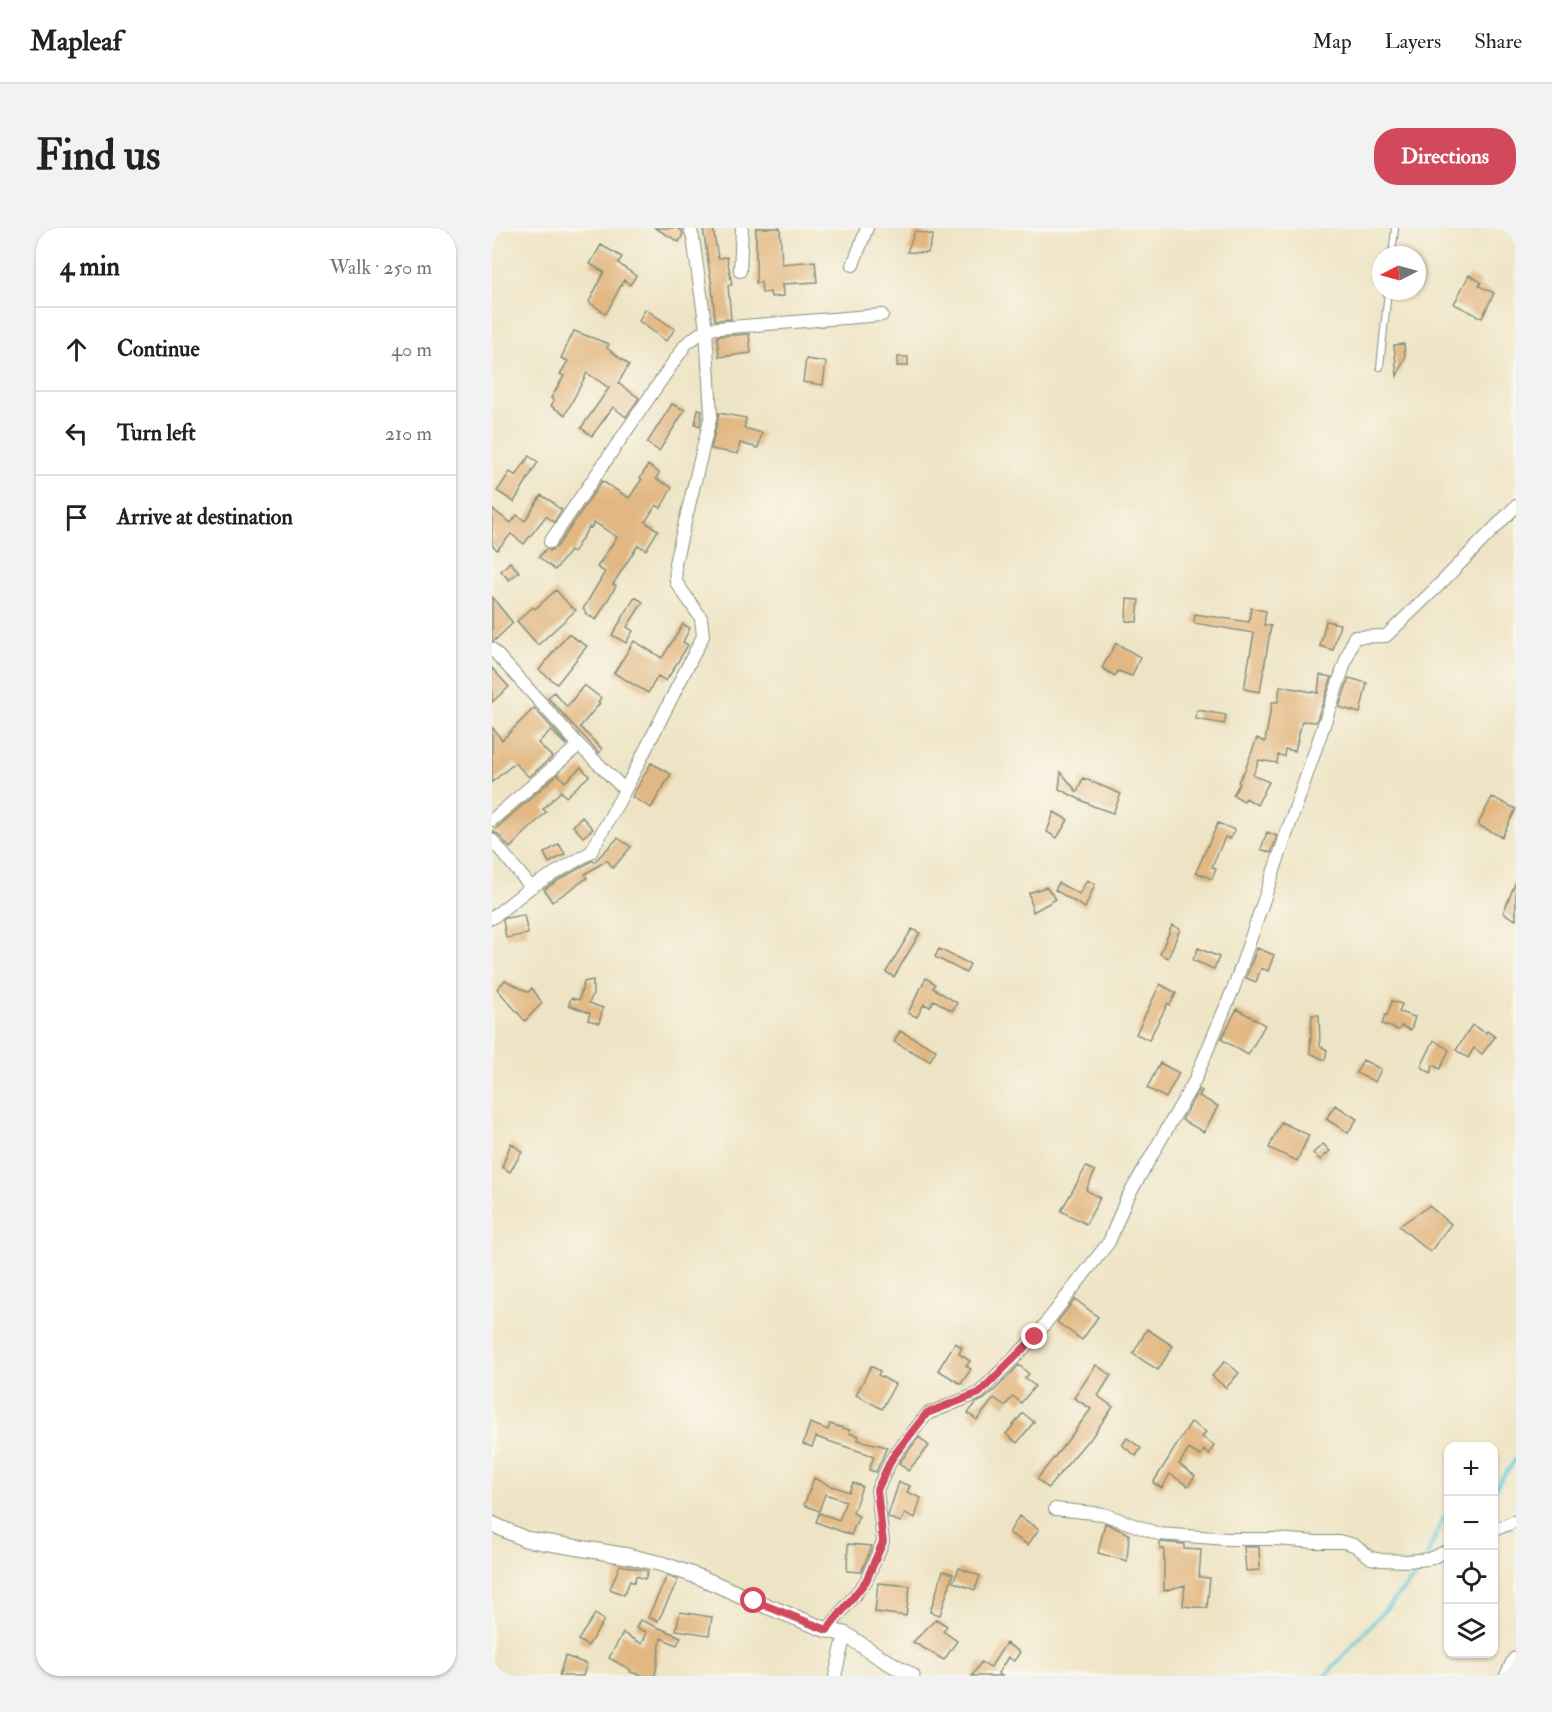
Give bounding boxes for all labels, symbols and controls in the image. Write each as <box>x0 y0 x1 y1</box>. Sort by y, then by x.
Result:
text: Mapleaf <box>30 24 122 59</box>
text: Map <box>1312 28 1352 55</box>
text: Layers <box>1385 28 1441 55</box>
text: Share <box>1474 28 1522 55</box>
button: Directions <box>1374 128 1516 185</box>
text: Find us <box>36 130 160 182</box>
north arrow <box>1372 246 1426 300</box>
text: 4 min <box>60 251 120 283</box>
text: Walk · 250 m <box>329 255 432 280</box>
icon: ahead <box>60 333 93 366</box>
text: Continue <box>117 335 200 363</box>
text: 40 m <box>391 337 432 362</box>
icon: left <box>60 417 93 450</box>
text: Turn left <box>117 419 196 447</box>
text: 210 m <box>385 421 432 446</box>
icon: arrive <box>60 501 93 534</box>
text: Arrive at destination <box>117 503 293 531</box>
route end <box>1021 1323 1047 1349</box>
map controls <box>1444 1442 1498 1658</box>
button: + <box>1444 1442 1498 1496</box>
button: − <box>1444 1496 1498 1550</box>
button: locate <box>1444 1550 1498 1604</box>
route start <box>740 1587 766 1613</box>
button: layers <box>1444 1604 1498 1658</box>

